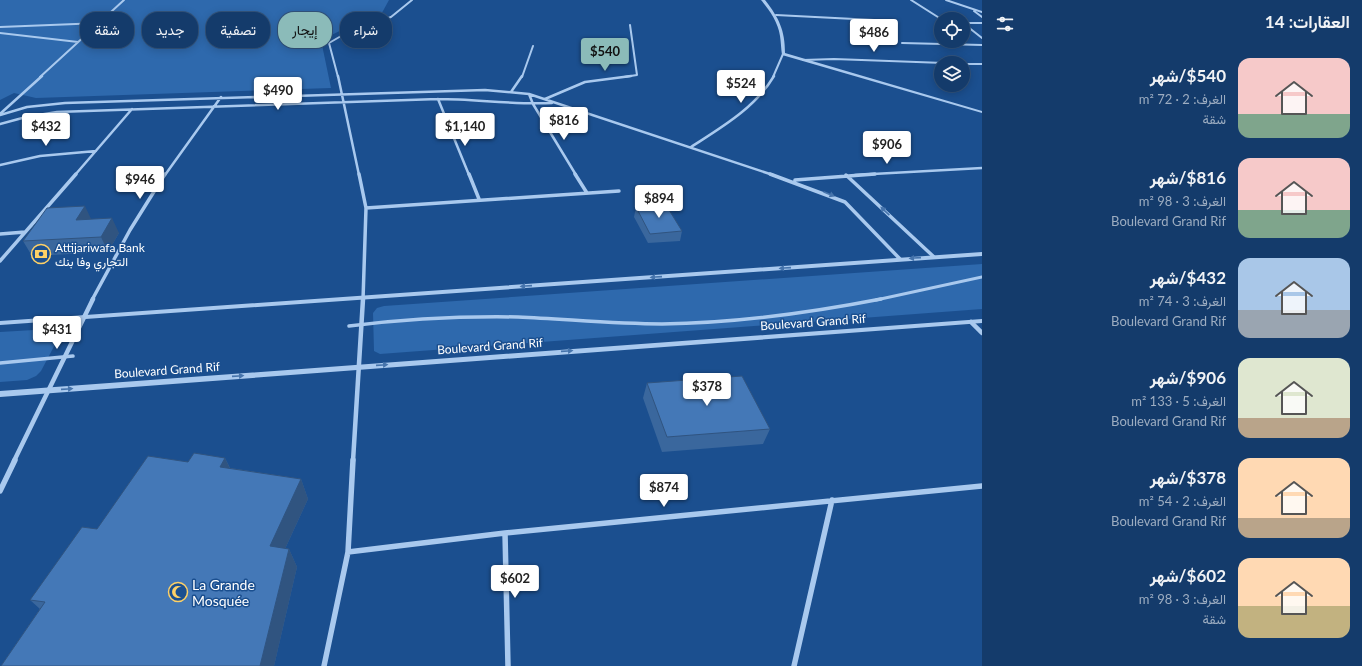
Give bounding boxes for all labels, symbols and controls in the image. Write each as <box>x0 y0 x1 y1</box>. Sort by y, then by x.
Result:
text: العقارات: 14 <box>1265 11 1350 32</box>
chip: شقة <box>80 12 134 48</box>
chip: جديد <box>142 12 198 48</box>
chip: تصفية <box>206 12 270 48</box>
chip: إيجار <box>278 12 332 48</box>
chip: شراء <box>340 12 392 48</box>
map controls <box>934 12 970 92</box>
button: locate <box>934 12 970 48</box>
icon: filters <box>994 13 1016 35</box>
pin: $486 <box>850 19 898 53</box>
text: $486 <box>859 24 889 40</box>
pin: $540 <box>581 38 629 72</box>
text: $540 <box>590 43 620 59</box>
button: layers <box>934 56 970 92</box>
text: $540/شهر <box>1150 65 1226 86</box>
pin: $524 <box>717 70 765 104</box>
icon: home <box>1270 74 1318 122</box>
text: $524 <box>726 75 756 91</box>
pin: $490 <box>254 77 302 111</box>
text: $490 <box>263 82 293 98</box>
text: الغرف: 2 · 72 m² <box>1139 91 1226 107</box>
pin: $816 <box>540 107 588 141</box>
text: شقة <box>1203 111 1226 127</box>
text: $816 <box>549 112 579 128</box>
pin: $432 <box>22 113 70 147</box>
pin: $1,140 <box>432 113 498 147</box>
text: $432 <box>31 118 61 134</box>
text: $1,140 <box>445 118 485 134</box>
pin: $906 <box>863 131 911 165</box>
text: $906 <box>872 136 902 152</box>
pin: $946 <box>116 166 164 200</box>
text: $816/شهر <box>1150 167 1226 188</box>
text: $946 <box>125 171 155 187</box>
icon: home <box>1270 174 1318 222</box>
pin: $894 <box>635 185 683 219</box>
text: $894 <box>644 190 674 206</box>
one-way arrow <box>824 192 836 198</box>
text: الغرف: 3 · 98 m² <box>1139 193 1226 209</box>
one-way arrow <box>880 206 890 216</box>
text: Boulevard Grand Rif <box>1111 213 1226 229</box>
place label: Attijariwafa Bank التجاري وفا بنك <box>55 240 146 272</box>
bank icon: Attijariwafa Bank التجاري وفا بنك <box>30 243 52 265</box>
one-way arrow <box>909 255 921 262</box>
one-way arrow <box>779 264 791 271</box>
text: $432/شهر <box>1150 267 1226 288</box>
one-way arrow <box>650 273 662 280</box>
icon: home <box>1270 274 1318 322</box>
one-way arrow <box>520 283 532 290</box>
text: الغرف: 3 · 74 m² <box>1139 293 1226 309</box>
street label: Boulevard Grand Rif <box>760 311 867 333</box>
text: Boulevard Grand Rif <box>1111 313 1226 329</box>
pin: $431 <box>33 316 81 350</box>
text: $431 <box>42 321 72 337</box>
street label: Boulevard Grand Rif <box>437 335 544 357</box>
one-way arrow <box>561 348 573 355</box>
street label: Boulevard Grand Rif <box>114 359 221 381</box>
one-way arrow <box>376 361 388 368</box>
text: $906/شهر <box>1150 367 1226 388</box>
one-way arrow <box>232 372 244 379</box>
pin: $378 <box>683 373 731 407</box>
icon: home <box>1270 374 1318 422</box>
text: $378 <box>692 378 722 394</box>
one-way arrow <box>61 385 73 392</box>
text: الغرف: 5 · 133 m² <box>1131 393 1226 409</box>
text: Boulevard Grand Rif <box>1111 413 1226 429</box>
text: $378/شهر <box>1150 467 1226 488</box>
pin: $874 <box>640 474 688 508</box>
icon: home <box>1270 474 1318 522</box>
text: $874 <box>649 479 679 495</box>
text: الغرف: 2 · 54 m² <box>1139 493 1226 509</box>
text: Boulevard Grand Rif <box>1111 513 1226 529</box>
pin: $602 <box>491 565 539 599</box>
text: $602/شهر <box>1150 565 1226 586</box>
text: $602 <box>500 570 530 586</box>
icon: home <box>1270 574 1318 622</box>
place label: La Grande Mosquée <box>192 576 255 609</box>
mosque icon: La Grande Mosquée <box>167 581 189 603</box>
text: الغرف: 3 · 98 m² <box>1139 591 1226 607</box>
text: شقة <box>1203 611 1226 627</box>

